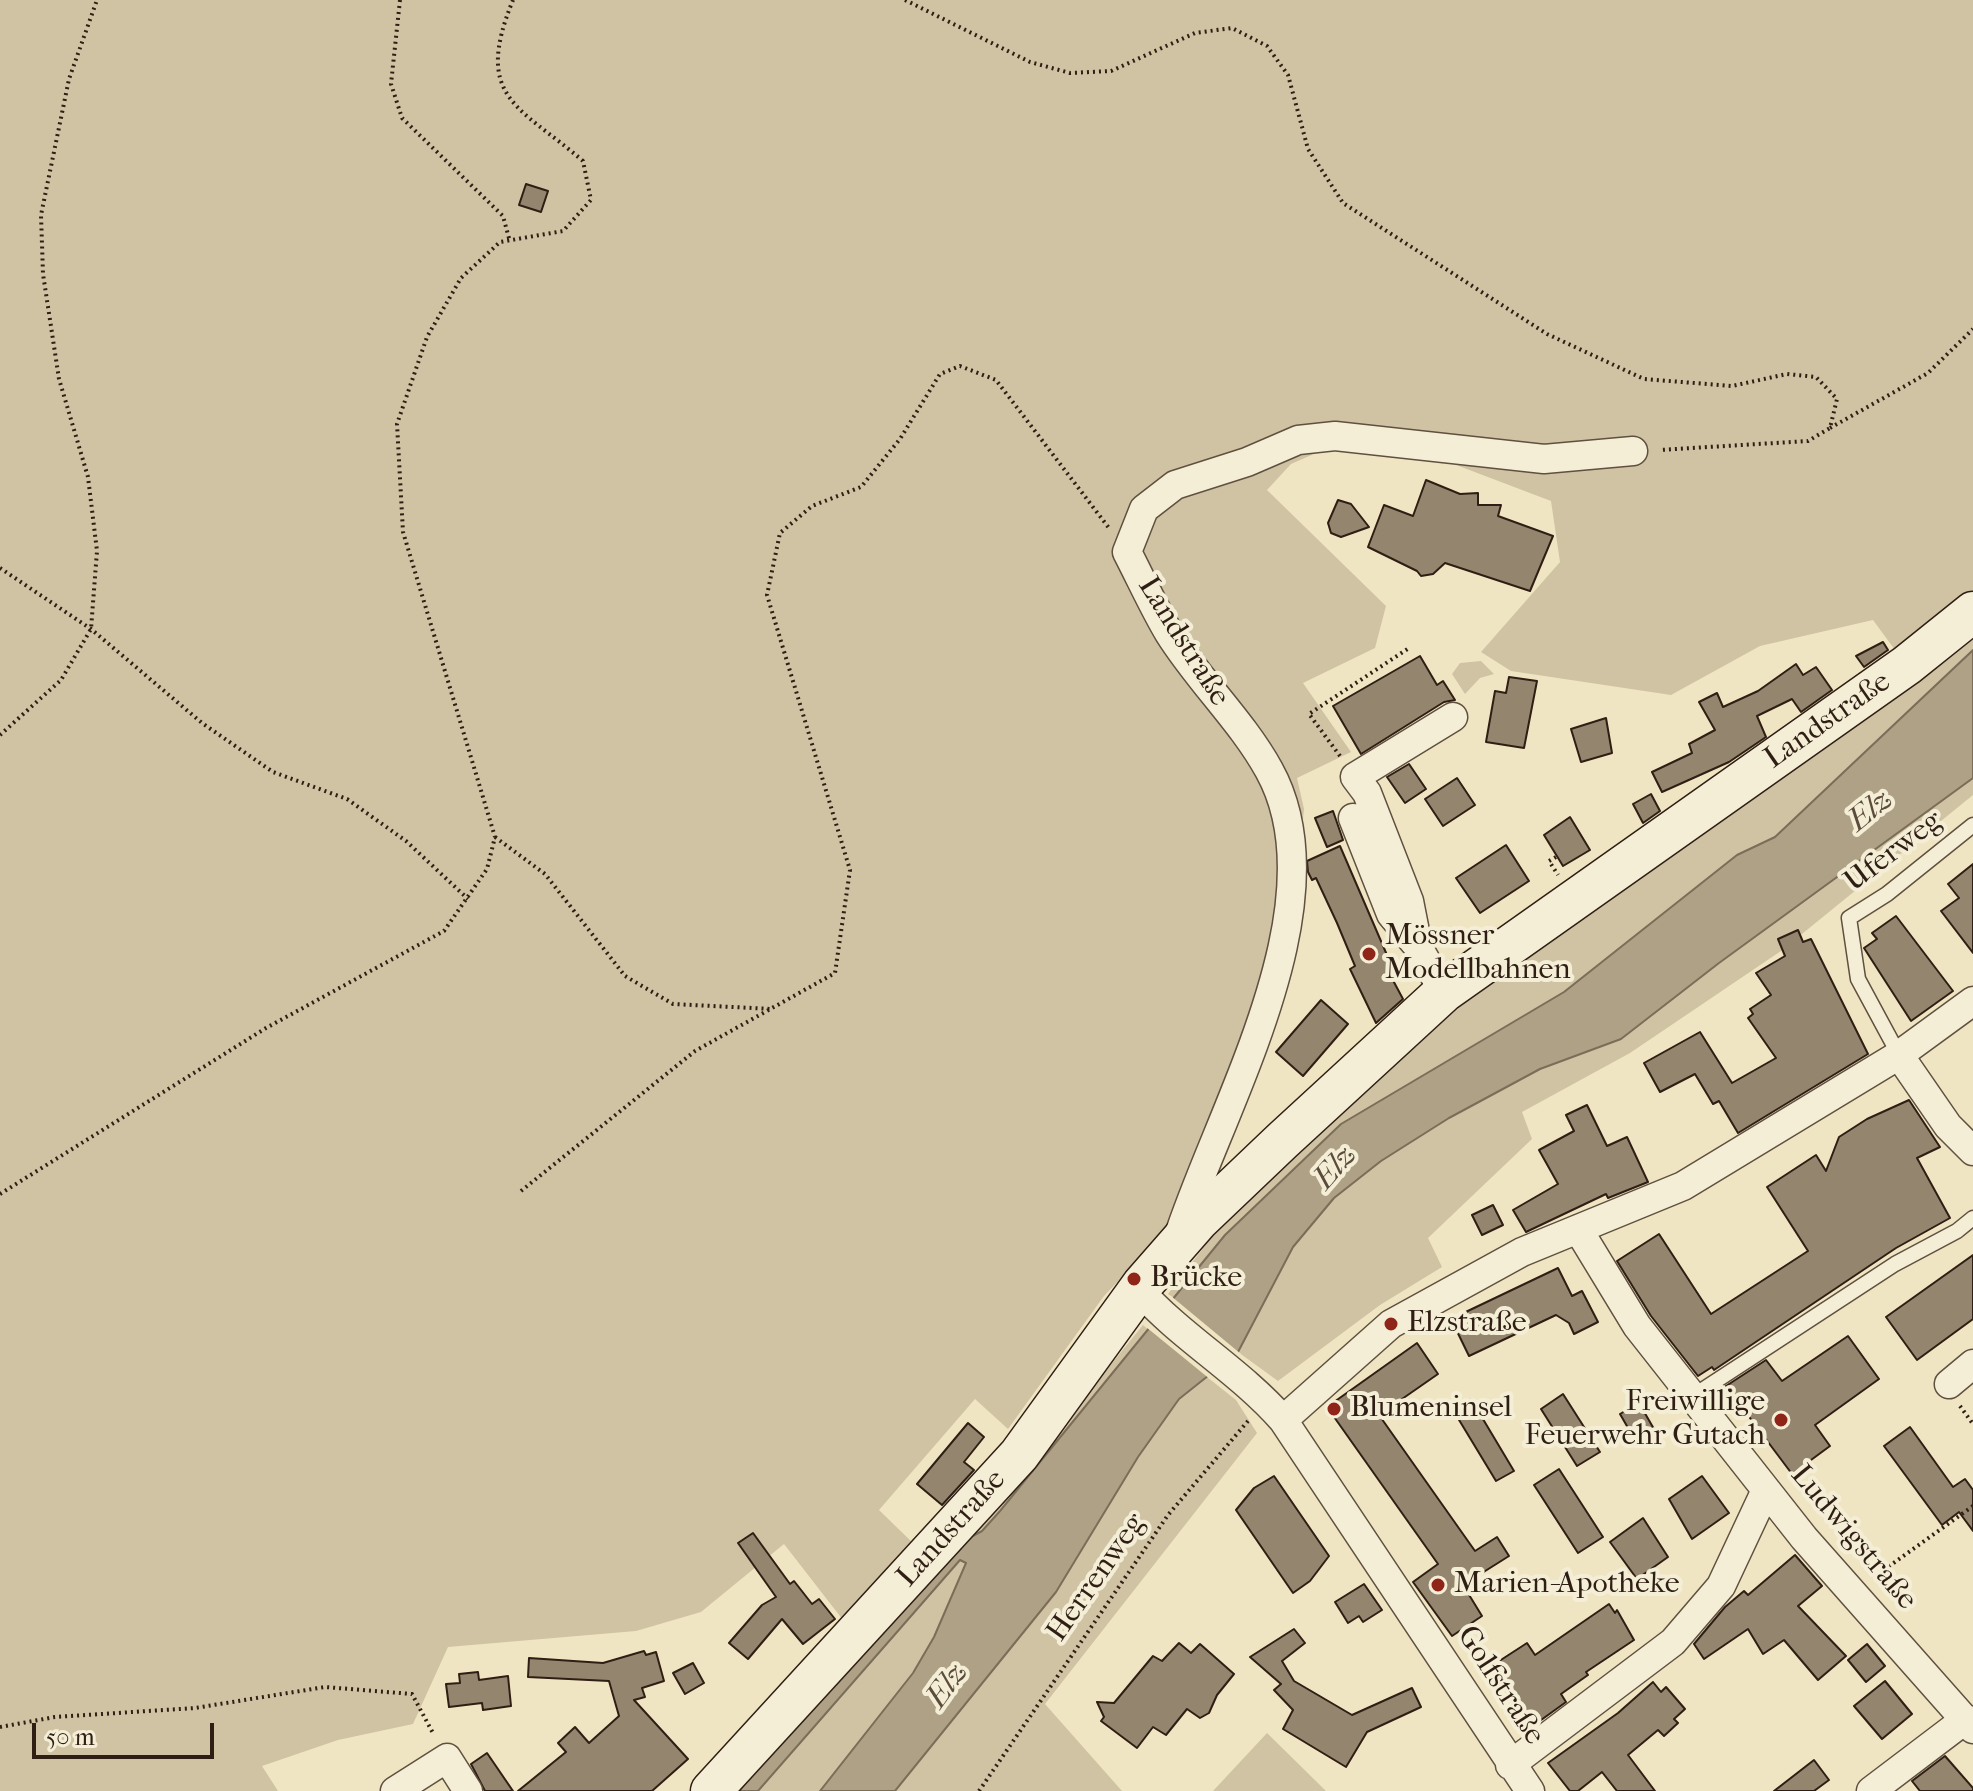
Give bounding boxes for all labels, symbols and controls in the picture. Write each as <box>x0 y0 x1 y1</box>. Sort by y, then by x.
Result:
street label: Landstraße <box>1129 571 1237 713</box>
street label: Landstraße <box>1758 665 1898 777</box>
water label: Elz <box>1841 781 1901 841</box>
street label: Uferweg <box>1838 804 1950 900</box>
place label: Mössner Modellbahnen <box>1385 919 1571 990</box>
marker: Mössner Modellbahnen <box>1360 945 1378 963</box>
water label: Elz <box>1306 1138 1366 1198</box>
place label: Brücke <box>1150 1261 1242 1297</box>
marker: Brücke <box>1125 1270 1143 1288</box>
place label: Elzstraße <box>1407 1306 1527 1342</box>
marker: Elzstraße <box>1382 1315 1400 1333</box>
place label: Freiwillige Feuerwehr Gutach <box>1525 1385 1765 1456</box>
place label: Blumeninsel <box>1350 1391 1512 1427</box>
marker: Blumeninsel <box>1325 1400 1343 1418</box>
marker: Freiwillige Feuerwehr Gutach <box>1772 1411 1790 1429</box>
street label: Ludwigstraße <box>1782 1458 1924 1618</box>
street label: Landstraße <box>890 1463 1014 1595</box>
street label: Herrenweg <box>1040 1507 1154 1649</box>
place label: Marien-Apotheke <box>1454 1567 1680 1603</box>
marker: Marien-Apotheke <box>1429 1576 1447 1594</box>
street label: Golfstraße <box>1448 1620 1552 1752</box>
water label: Elz <box>919 1656 977 1716</box>
scale bar <box>36 1707 218 1757</box>
text: 50 m <box>46 1723 95 1751</box>

